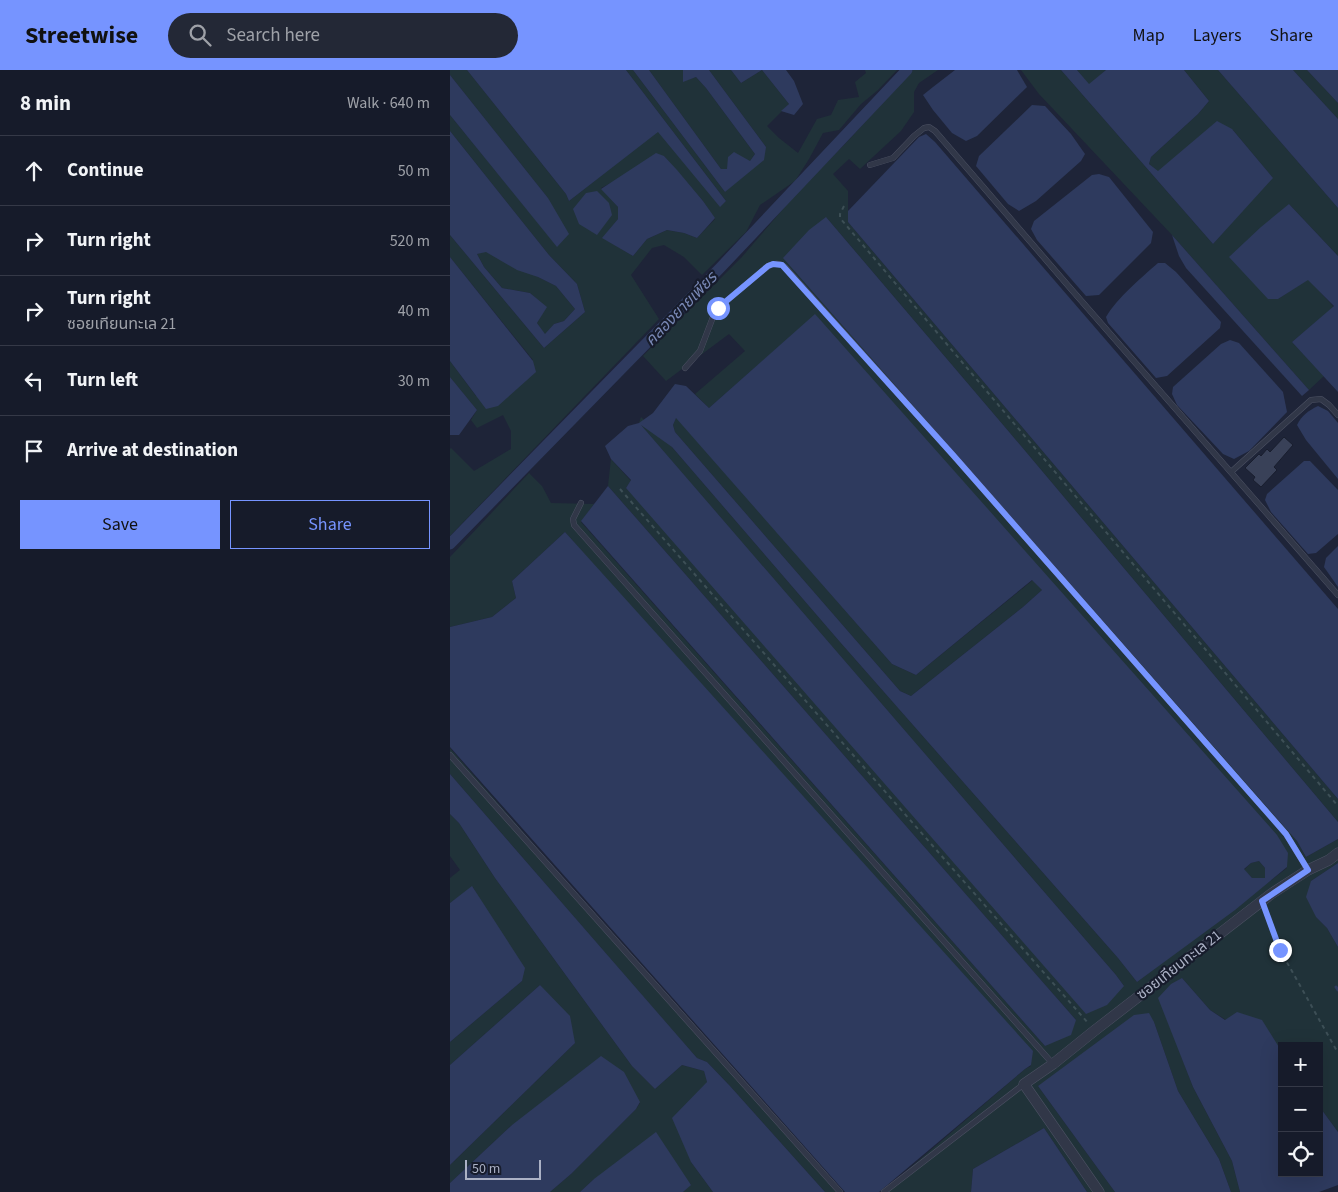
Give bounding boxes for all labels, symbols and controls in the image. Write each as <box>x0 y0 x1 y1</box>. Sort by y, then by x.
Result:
search box <box>168 13 518 58</box>
text: Streetwise <box>25 18 138 53</box>
icon: search <box>186 21 214 49</box>
text: Search here <box>226 22 320 49</box>
text: Map <box>1133 23 1165 48</box>
text: Layers <box>1193 23 1242 48</box>
text: Share <box>1270 23 1313 48</box>
text: 8 min <box>20 88 71 118</box>
text: Walk · 640 m <box>347 92 430 114</box>
icon: ahead <box>20 157 48 185</box>
text: Continue <box>67 157 144 184</box>
text: 50 m <box>398 160 430 182</box>
icon: right <box>20 227 48 255</box>
text: Turn right <box>67 227 151 254</box>
text: 520 m <box>390 230 430 252</box>
water label: คลองยายเพียร <box>640 266 723 351</box>
text: Turn right <box>67 285 151 312</box>
icon: right <box>20 297 48 325</box>
route start <box>707 297 730 320</box>
text: 40 m <box>398 300 430 322</box>
text: ซอยเทียนทะเล 21 <box>67 313 176 335</box>
icon: left <box>20 367 48 395</box>
text: Turn left <box>67 367 138 394</box>
text: 30 m <box>398 370 430 392</box>
icon: arrive <box>20 437 48 465</box>
text: Arrive at destination <box>67 437 238 464</box>
button: Save <box>20 500 220 549</box>
button: Share <box>230 500 430 549</box>
street label: ซอยเทียนทะเล 21 <box>1132 925 1226 1005</box>
route end <box>1269 939 1292 962</box>
map controls <box>1278 1042 1323 1177</box>
button: + <box>1278 1042 1323 1087</box>
button: − <box>1278 1087 1323 1132</box>
button: locate <box>1278 1132 1323 1177</box>
scale bar <box>465 1157 541 1180</box>
text: 50 m <box>472 1159 500 1179</box>

